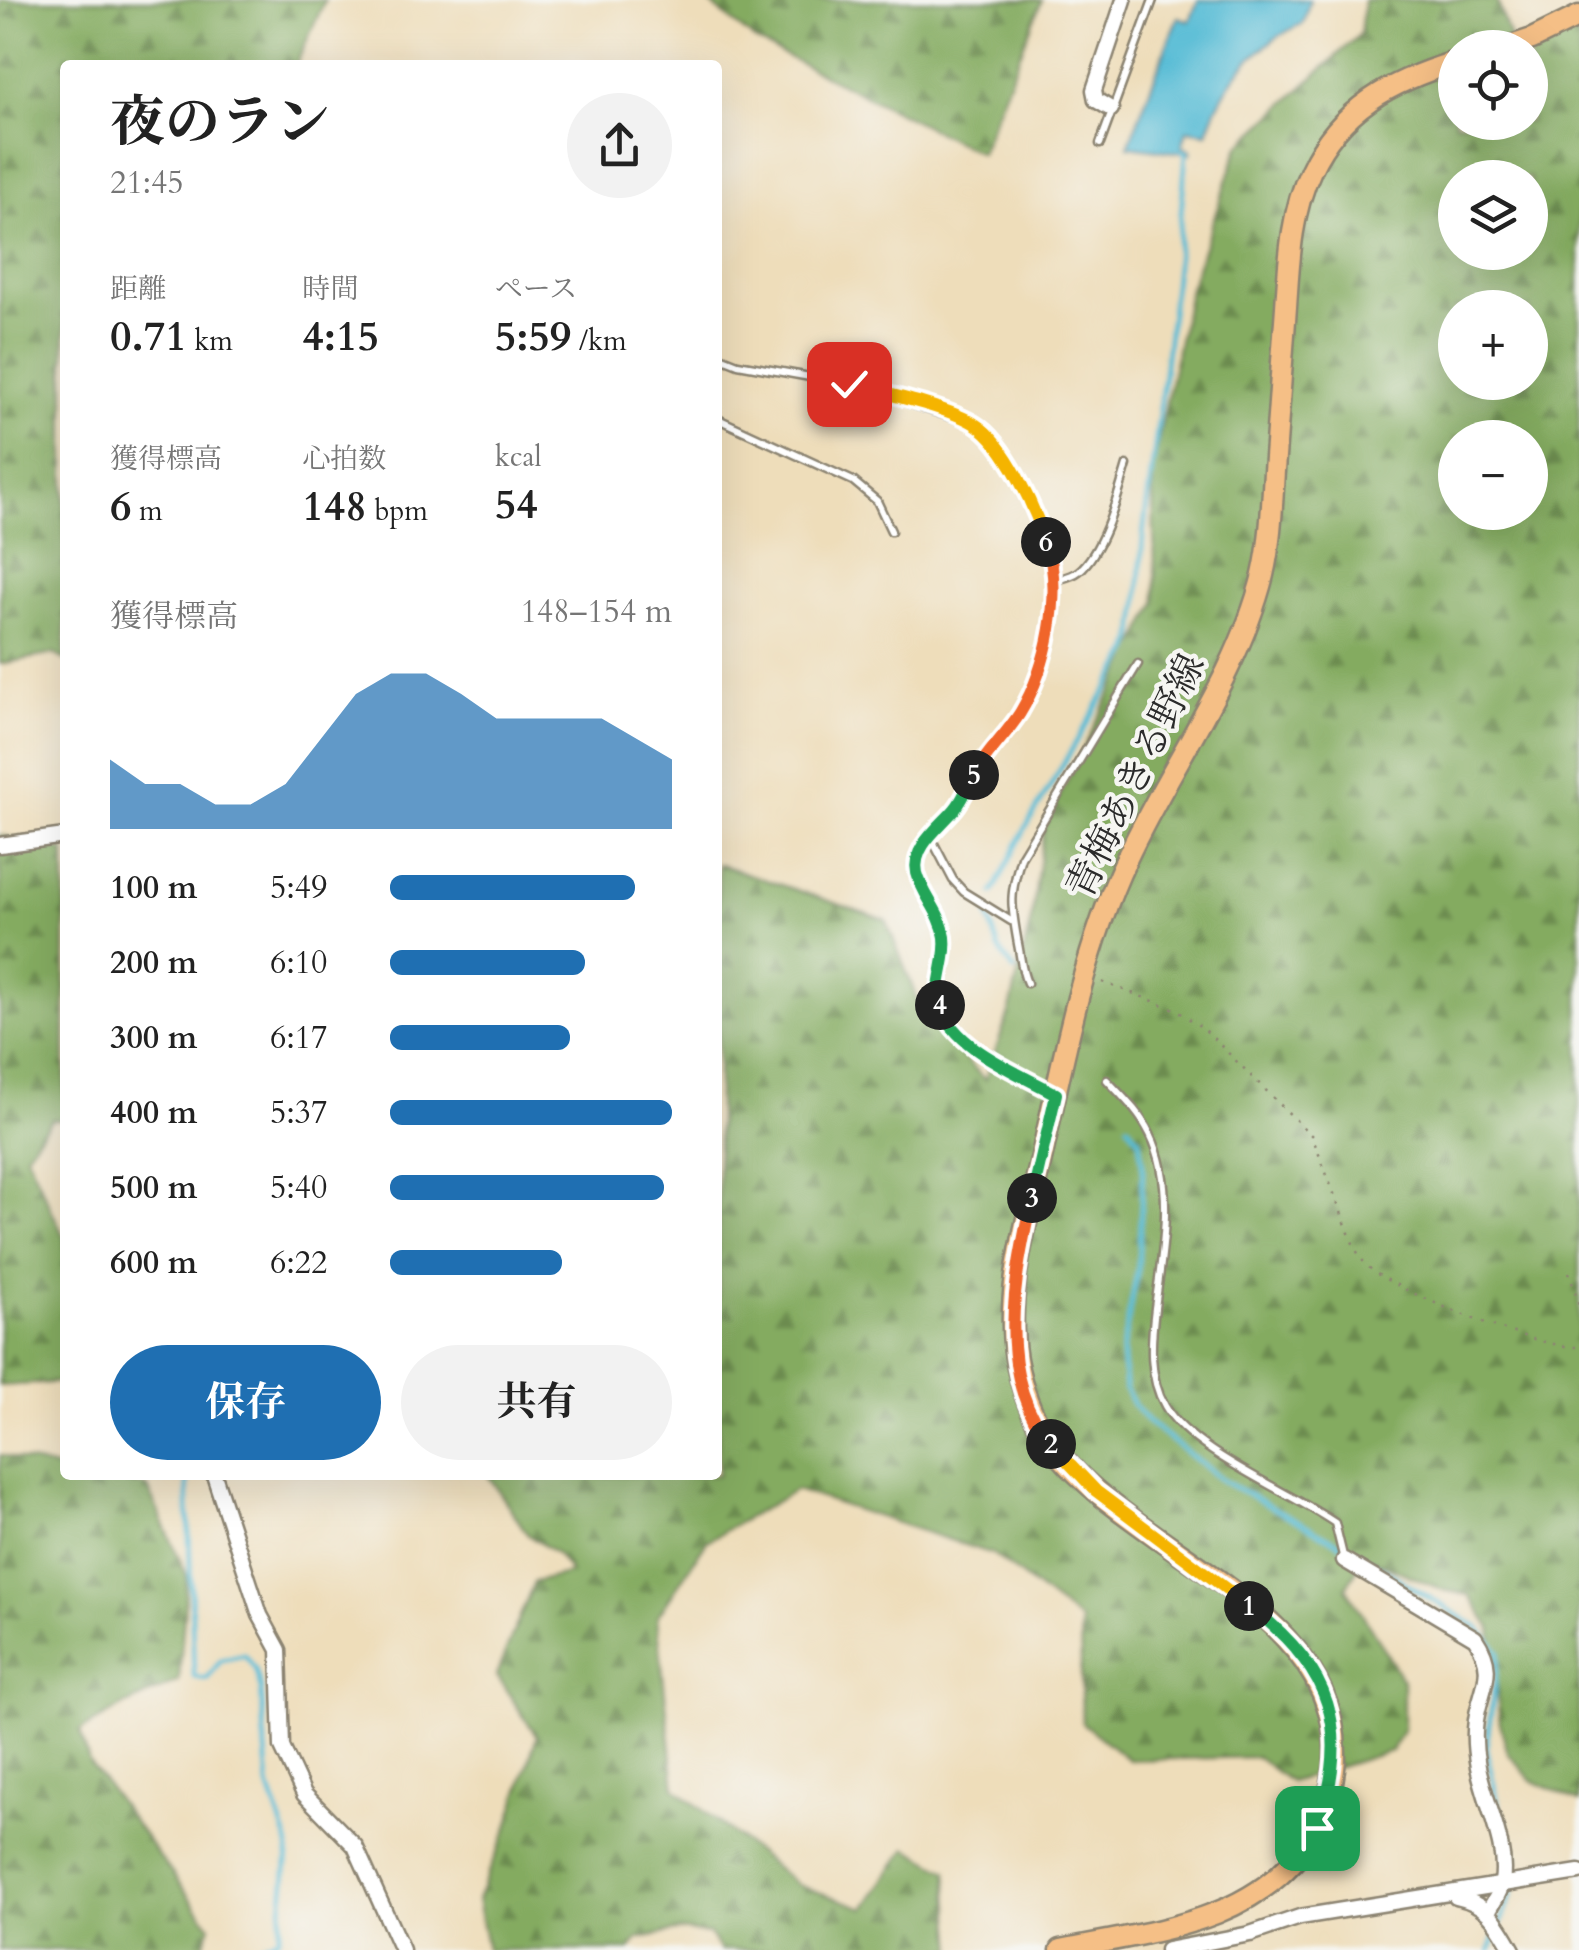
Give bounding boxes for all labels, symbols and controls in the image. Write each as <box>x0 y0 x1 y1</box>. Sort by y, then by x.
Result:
map controls <box>1438 30 1548 530</box>
button: locate <box>1438 30 1548 140</box>
text: 夜のラン <box>110 86 330 160</box>
button: share <box>567 93 672 198</box>
button: layers <box>1438 160 1548 270</box>
text: 21:45 <box>110 161 184 205</box>
text: 距離 <box>110 270 166 308</box>
text: 時間 <box>302 270 358 308</box>
text: ペース <box>495 270 577 308</box>
button: + <box>1438 290 1548 400</box>
text: 0.71 <box>110 308 187 365</box>
text: 4:15 <box>302 308 379 365</box>
text: 5:59 <box>495 308 571 365</box>
text: km <box>187 322 233 360</box>
text: /km <box>571 322 627 360</box>
pin <box>807 342 892 427</box>
icon: check <box>822 357 877 412</box>
button: − <box>1438 420 1548 530</box>
text: kcal <box>495 438 542 476</box>
text: 獲得標高 <box>110 440 222 478</box>
text: 心拍数 <box>302 440 386 478</box>
text: 54 <box>495 476 538 533</box>
text: 6 <box>110 478 132 535</box>
text: 148 <box>302 478 367 535</box>
text: m <box>132 492 163 530</box>
text: bpm <box>367 492 428 530</box>
pin: 6 <box>1021 517 1071 567</box>
text: 6 <box>1039 523 1053 561</box>
text: 148–154 m <box>520 590 672 634</box>
text: 獲得標高 <box>110 595 238 639</box>
street label: 青梅あきる野線 <box>1054 645 1218 907</box>
pin: 5 <box>949 750 999 800</box>
text: 5 <box>967 756 981 794</box>
text: 100 m <box>110 866 197 910</box>
text: 5:49 <box>270 866 327 910</box>
text: 200 m <box>110 941 197 985</box>
text: 6:10 <box>270 941 327 985</box>
pin: 4 <box>915 980 965 1030</box>
text: 4 <box>933 986 947 1024</box>
text: 300 m <box>110 1016 197 1060</box>
text: 6:17 <box>270 1016 327 1060</box>
text: 400 m <box>110 1091 197 1135</box>
text: 5:37 <box>270 1091 327 1135</box>
text: 500 m <box>110 1166 197 1210</box>
text: 5:40 <box>270 1166 327 1210</box>
pin: 3 <box>1007 1173 1057 1223</box>
text: 3 <box>1025 1179 1039 1217</box>
text: 600 m <box>110 1241 197 1285</box>
text: 6:22 <box>270 1241 327 1285</box>
button: 保存 <box>110 1345 381 1460</box>
button: 共有 <box>401 1345 672 1460</box>
pin: 2 <box>1026 1419 1076 1469</box>
text: 2 <box>1044 1425 1058 1463</box>
pin: 1 <box>1224 1581 1274 1631</box>
text: 1 <box>1242 1587 1256 1625</box>
pin <box>1275 1786 1360 1871</box>
icon: arrive <box>1290 1801 1345 1856</box>

